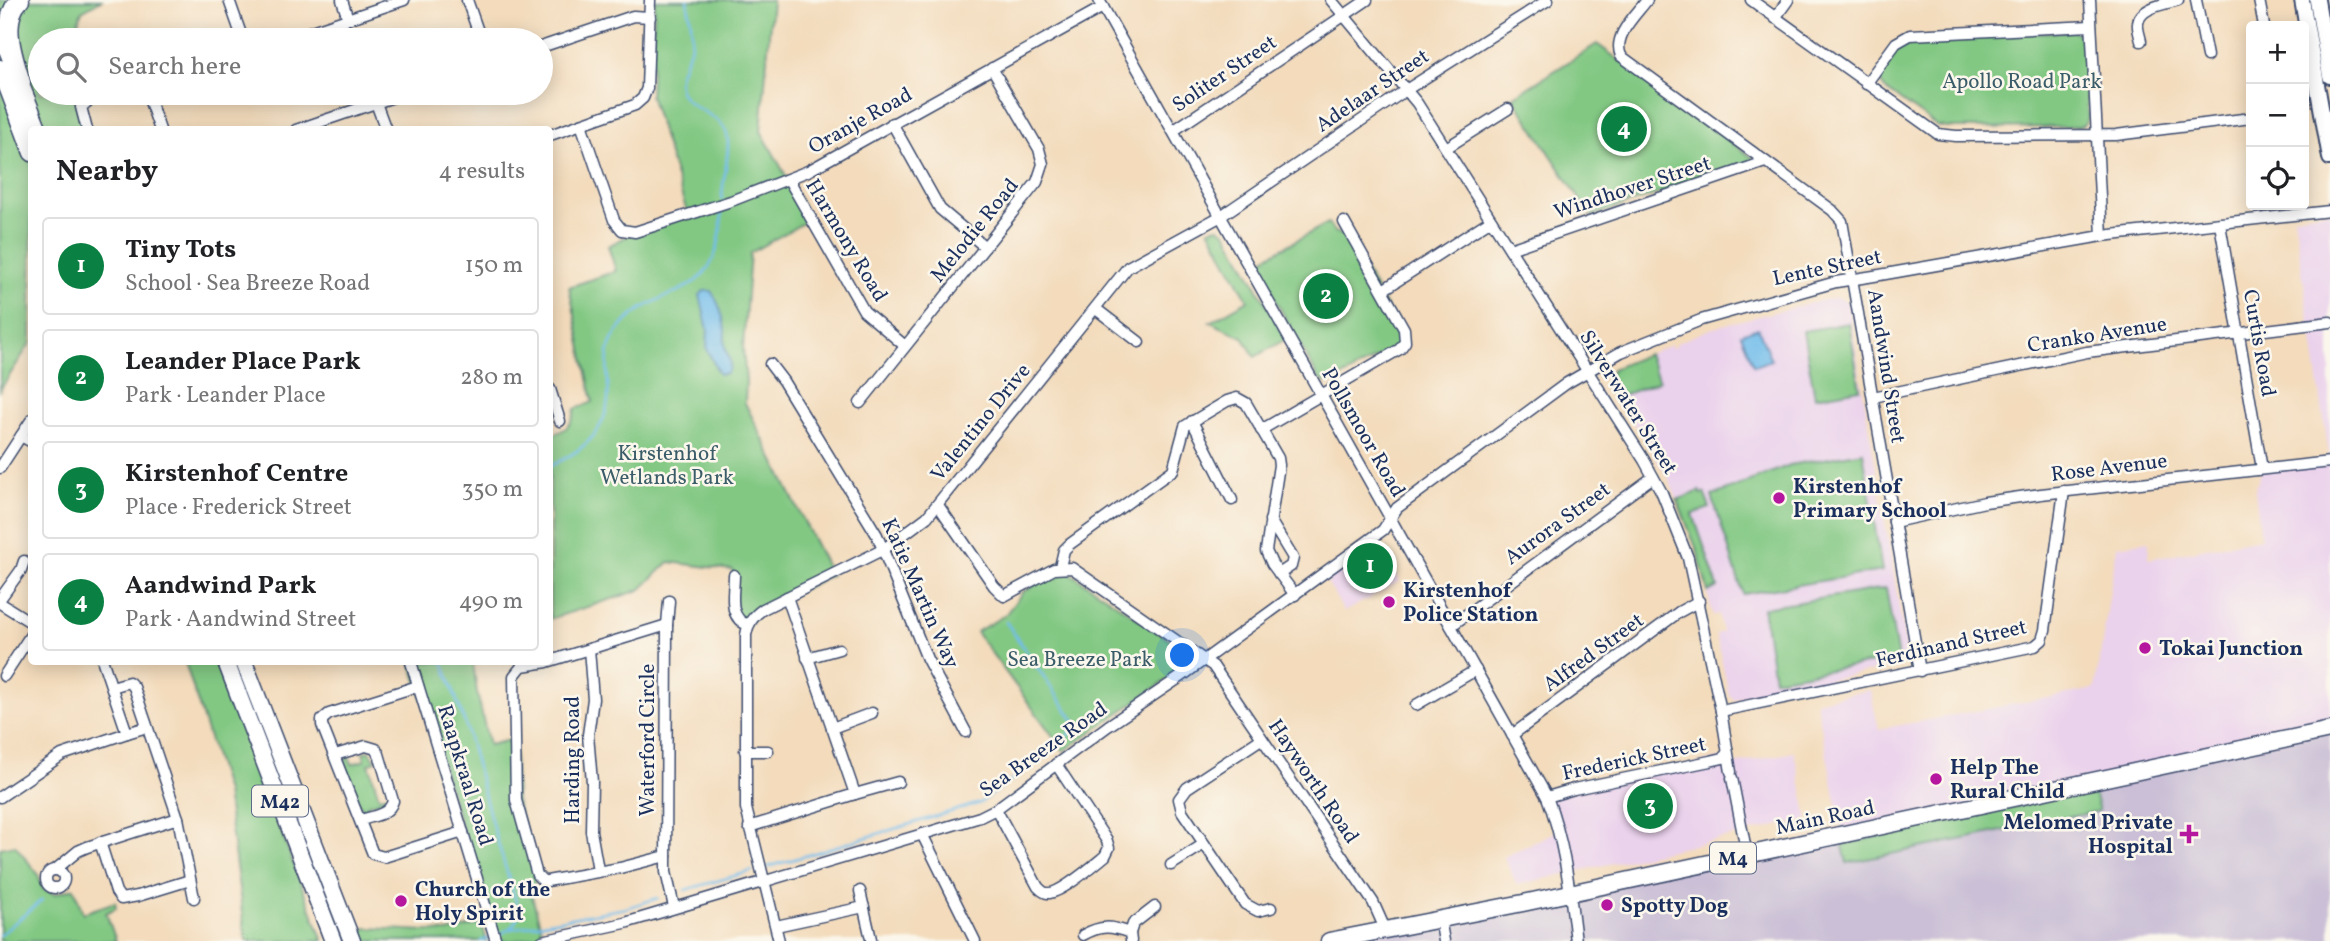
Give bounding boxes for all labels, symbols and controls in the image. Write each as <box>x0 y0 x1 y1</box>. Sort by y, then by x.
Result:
map controls <box>2246 21 2309 210</box>
button: + <box>2246 21 2309 84</box>
search box <box>28 28 553 105</box>
street label: Soliter Street <box>1167 29 1283 120</box>
street label: Adelaar Street <box>1310 42 1435 140</box>
icon: search <box>52 48 90 86</box>
text: Search here <box>108 49 241 85</box>
park label: Apollo Road Park <box>1942 68 2102 97</box>
street label: Oranje Road <box>804 81 918 162</box>
button: − <box>2246 84 2309 147</box>
pin: 4 <box>1601 103 1647 155</box>
button: locate <box>2246 147 2309 210</box>
street label: Windhover Street <box>1550 149 1715 227</box>
text: Nearby <box>56 151 158 193</box>
text: 4 results <box>439 156 525 188</box>
street label: Melodie Road <box>924 173 1026 289</box>
street label: Harmony Road <box>798 174 894 308</box>
text: Tiny Tots <box>125 232 236 268</box>
street label: Lente Street <box>1770 243 1884 294</box>
text: 1 <box>76 250 86 282</box>
text: 150 m <box>465 250 523 282</box>
text: School · Sea Breeze Road <box>125 268 370 300</box>
pin: 2 <box>1303 270 1349 322</box>
street label: Aandwind Street <box>1859 287 1912 445</box>
street label: Curtis Road <box>2235 287 2282 399</box>
street label: Cranko Avenue <box>2025 310 2169 361</box>
street label: Silverwater Street <box>1572 325 1684 481</box>
text: Leander Place Park <box>125 344 361 380</box>
street label: Valentino Drive <box>924 358 1038 488</box>
text: 2 <box>75 362 87 394</box>
text: 280 m <box>460 362 523 394</box>
street label: Pollsmoor Road <box>1314 362 1412 503</box>
text: Park · Leander Place <box>125 380 326 412</box>
park label: Kirstenhof Wetlands Park <box>600 440 735 493</box>
street label: Rose Avenue <box>2049 447 2169 490</box>
text: Kirstenhof Centre <box>125 456 348 492</box>
place label: Kirstenhof Primary School <box>1793 473 1947 526</box>
text: 3 <box>75 474 87 506</box>
text: 350 m <box>462 474 523 506</box>
street label: Aurora Street <box>1499 476 1617 573</box>
marker: Kirstenhof Primary School <box>1771 490 1787 506</box>
text: Place · Frederick Street <box>125 492 352 524</box>
street label: Katie Martin Way <box>874 514 966 674</box>
pin: 1 <box>1347 540 1393 592</box>
text: Aandwind Park <box>125 568 317 604</box>
place label: Kirstenhof Police Station <box>1403 577 1539 630</box>
text: 4 <box>74 586 88 618</box>
text: 490 m <box>459 586 523 618</box>
marker: Kirstenhof Police Station <box>1381 594 1397 610</box>
text: Park · Aandwind Street <box>125 604 356 636</box>
street label: Alfred Street <box>1538 607 1650 700</box>
street label: Ferdinand Street <box>1873 613 2030 676</box>
place label: Tokai Junction <box>2159 635 2303 664</box>
your location <box>1165 638 1199 672</box>
marker: Tokai Junction <box>2137 640 2153 656</box>
park label: Sea Breeze Park <box>1007 646 1153 675</box>
street label: Waterford Circle <box>634 664 663 816</box>
street label: Sea Breeze Road <box>974 695 1114 805</box>
street label: Harding Road <box>559 696 588 824</box>
street label: Raapkraal Road <box>429 701 500 850</box>
street label: Hayworth Road <box>1260 714 1365 850</box>
street label: Frederick Street <box>1560 730 1709 789</box>
place label: Help The Rural Child <box>1950 754 2065 807</box>
marker: Help The Rural Child <box>1928 771 1944 787</box>
pin: 3 <box>1627 780 1673 832</box>
road number: M42 <box>252 786 308 816</box>
street label: Main Road <box>1773 794 1877 843</box>
place label: Melomed Private Hospital <box>2004 809 2173 862</box>
marker: Melomed Private Hospital <box>2179 824 2199 844</box>
road number: M4 <box>1710 842 1756 874</box>
place label: Church of the Holy Spirit <box>415 876 550 929</box>
place label: Spotty Dog <box>1621 892 1728 921</box>
marker: Church of the Holy Spirit <box>393 893 409 909</box>
marker: Spotty Dog <box>1599 897 1615 913</box>

